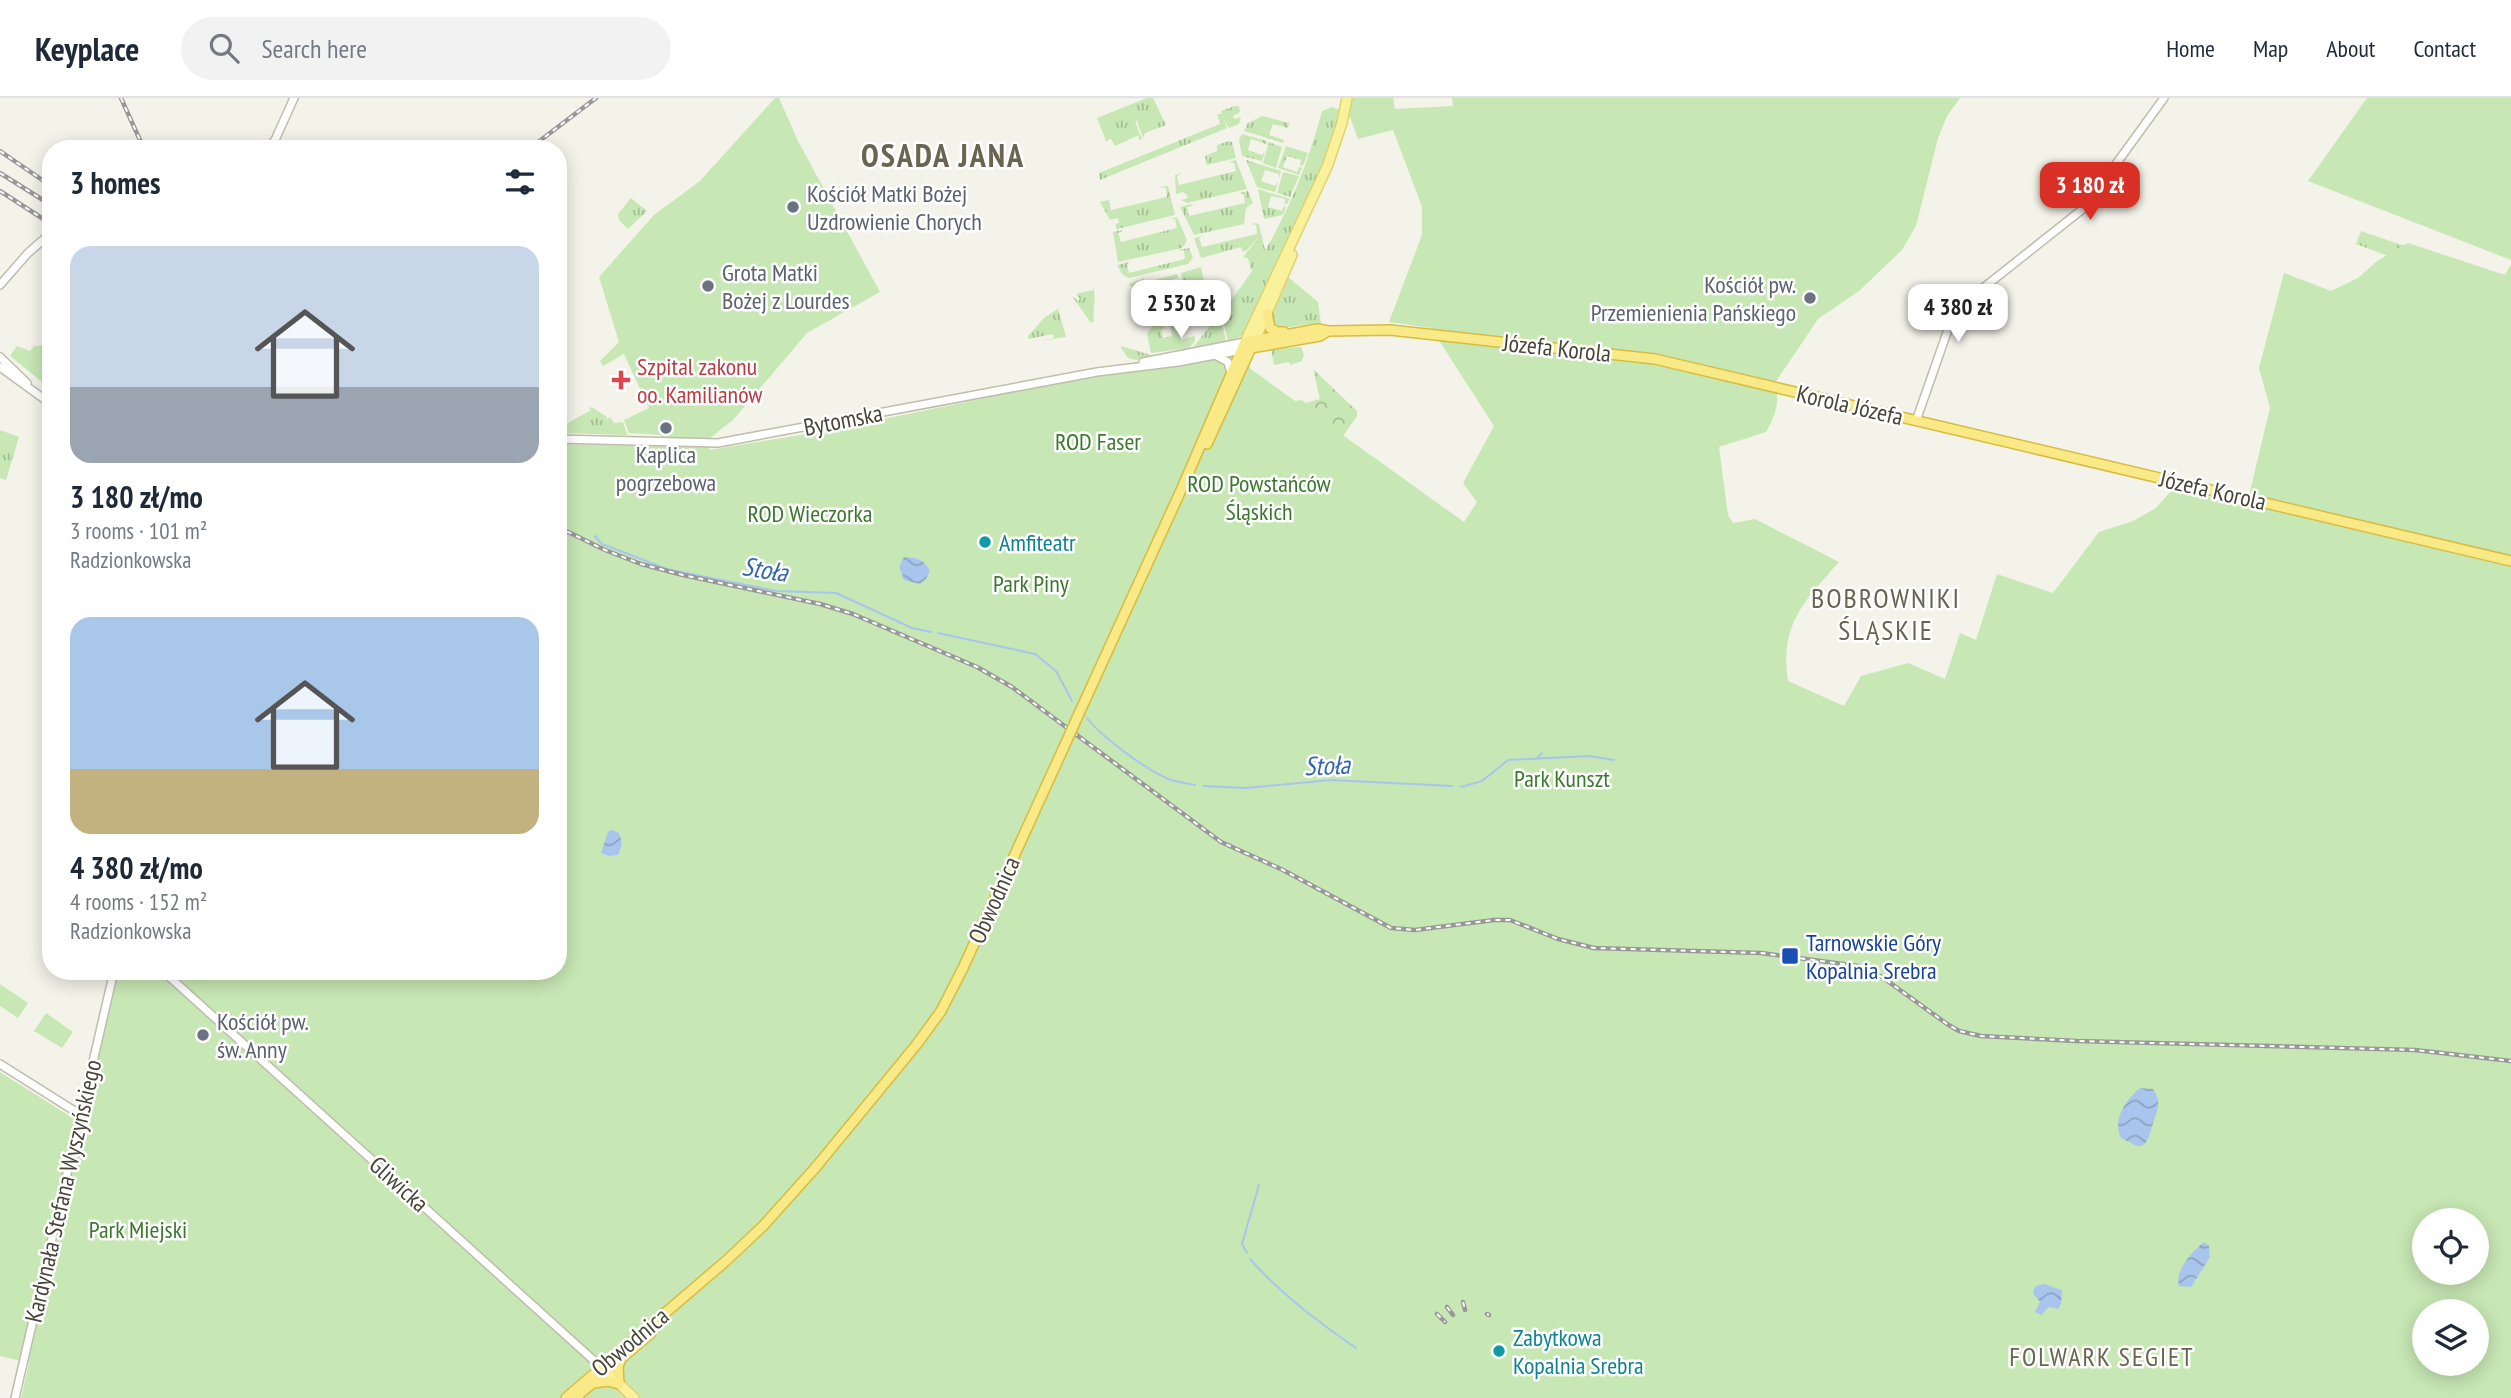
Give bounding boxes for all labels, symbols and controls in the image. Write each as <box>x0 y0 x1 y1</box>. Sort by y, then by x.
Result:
search box <box>181 17 671 80</box>
text: Keyplace <box>35 27 139 70</box>
icon: search <box>205 29 243 67</box>
text: Search here <box>261 32 367 65</box>
text: Home <box>2166 33 2215 64</box>
text: Map <box>2253 33 2288 64</box>
text: About <box>2326 33 2375 64</box>
text: Contact <box>2413 33 2476 64</box>
district label: OSADA JANA <box>861 134 1025 176</box>
pin: 3 180 zł <box>2018 162 2162 222</box>
text: 3 homes <box>70 163 161 202</box>
icon: filters <box>501 163 539 201</box>
text: 3 180 zł <box>2056 170 2124 199</box>
place label: Kościół Matki Bożej Uzdrowienie Chorych <box>807 178 982 237</box>
marker: Kościół Matki Bożej Uzdrowienie Chorych <box>785 199 801 215</box>
place label: Grota Matki Bożej z Lourdes <box>722 257 850 316</box>
place label: Kościół pw. Przemienienia Pańskiego <box>1591 269 1796 328</box>
marker: Grota Matki Bożej z Lourdes <box>700 278 716 294</box>
pin: 2 530 zł <box>1109 280 1253 340</box>
pin: 4 380 zł <box>1886 285 2030 344</box>
text: 2 530 zł <box>1147 288 1215 317</box>
marker: Kościół pw. Przemienienia Pańskiego <box>1802 290 1818 306</box>
icon: home <box>242 291 368 417</box>
text: 4 380 zł <box>1924 292 1992 321</box>
street label: Józefa Korola <box>1500 327 1613 369</box>
place label: Szpital zakonu oo. Kamilianów <box>637 351 763 410</box>
marker: Szpital zakonu oo. Kamilianów <box>611 370 631 390</box>
street label: Korola Józefa <box>1794 378 1906 432</box>
street label: Bytomska <box>801 397 885 443</box>
marker: Kaplica pogrzebowa <box>658 420 674 436</box>
park label: ROD Faser <box>1055 426 1141 457</box>
place label: Kaplica pogrzebowa <box>616 439 716 498</box>
street label: Józefa Korola <box>2156 462 2269 517</box>
park label: ROD Powstańców Śląskich <box>1187 468 1332 527</box>
text: 3 180 zł/mo <box>70 477 203 516</box>
park label: ROD Wieczorka <box>748 498 872 529</box>
text: 3 rooms · 101 m² <box>70 516 207 545</box>
place label: Amfiteatr <box>999 527 1076 558</box>
marker: Amfiteatr <box>977 534 993 550</box>
text: Radzionkowska <box>70 545 191 574</box>
water label: Stoła <box>740 549 792 589</box>
park label: Park Piny <box>993 568 1069 599</box>
district label: BOBROWNIKI ŚLĄSKIE <box>1811 579 1961 648</box>
icon: home <box>242 662 368 788</box>
water label: Stoła <box>1304 748 1352 782</box>
park label: Park Kunszt <box>1514 763 1610 794</box>
text: 4 380 zł/mo <box>70 848 203 887</box>
street label: Obwodnica <box>961 852 1027 948</box>
text: 4 rooms · 152 m² <box>70 887 207 916</box>
text: Radzionkowska <box>70 916 191 945</box>
place label: Tarnowskie Góry Kopalnia Srebra <box>1806 927 1941 986</box>
marker: Tarnowskie Góry Kopalnia Srebra <box>1780 946 1800 966</box>
place label: Kościół pw. św. Anny <box>217 1006 309 1065</box>
marker: Kościół pw. św. Anny <box>195 1027 211 1043</box>
street label: Kardynała Stefana Wyszyńskiego <box>18 1057 108 1325</box>
street label: Gliwicka <box>363 1149 435 1219</box>
map controls <box>2412 1208 2489 1376</box>
button: locate <box>2412 1208 2489 1285</box>
park label: Park Miejski <box>89 1214 187 1245</box>
button: layers <box>2412 1299 2489 1376</box>
street label: Obwodnica <box>585 1301 675 1383</box>
place label: Zabytkowa Kopalnia Srebra <box>1513 1322 1644 1381</box>
district label: FOLWARK SEGIET <box>2009 1340 2195 1373</box>
marker: Zabytkowa Kopalnia Srebra <box>1491 1343 1507 1359</box>

